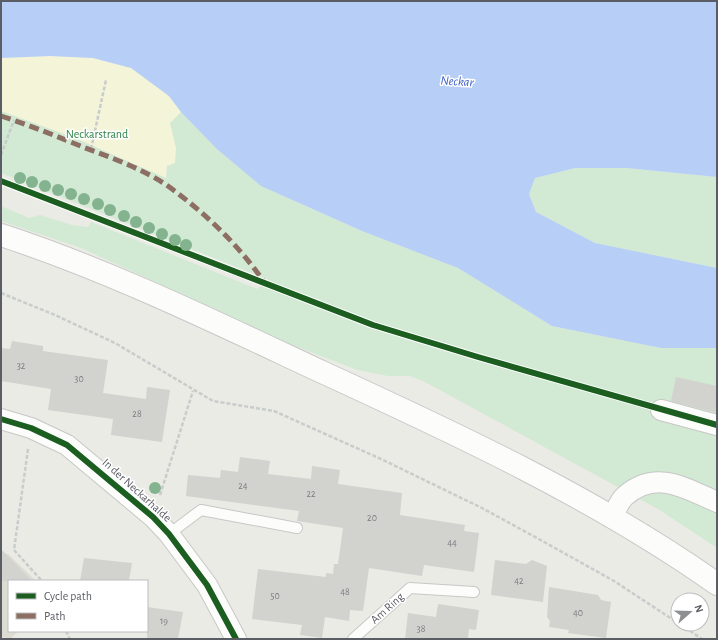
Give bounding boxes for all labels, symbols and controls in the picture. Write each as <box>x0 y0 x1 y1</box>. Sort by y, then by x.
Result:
water label: Neckar <box>440 75 475 89</box>
park label: Neckarstrand <box>66 128 128 140</box>
house number: 32 <box>17 361 26 371</box>
house number: 30 <box>74 374 84 384</box>
house number: 28 <box>132 409 142 419</box>
street label: In der Neckarhalde <box>100 456 174 524</box>
house number: 24 <box>238 481 248 491</box>
house number: 22 <box>306 489 316 499</box>
house number: 20 <box>367 513 377 523</box>
house number: 44 <box>447 538 457 548</box>
house number: 42 <box>514 576 524 586</box>
legend <box>8 580 148 632</box>
house number: 48 <box>340 587 350 597</box>
text: Cycle path <box>44 590 92 603</box>
street label: Am Ring <box>368 590 406 626</box>
house number: 50 <box>270 591 280 601</box>
north arrow <box>670 592 710 632</box>
text: N <box>692 603 705 614</box>
house number: 40 <box>573 608 583 618</box>
text: Path <box>44 610 66 622</box>
house number: 19 <box>160 616 168 626</box>
house number: 38 <box>417 624 426 634</box>

